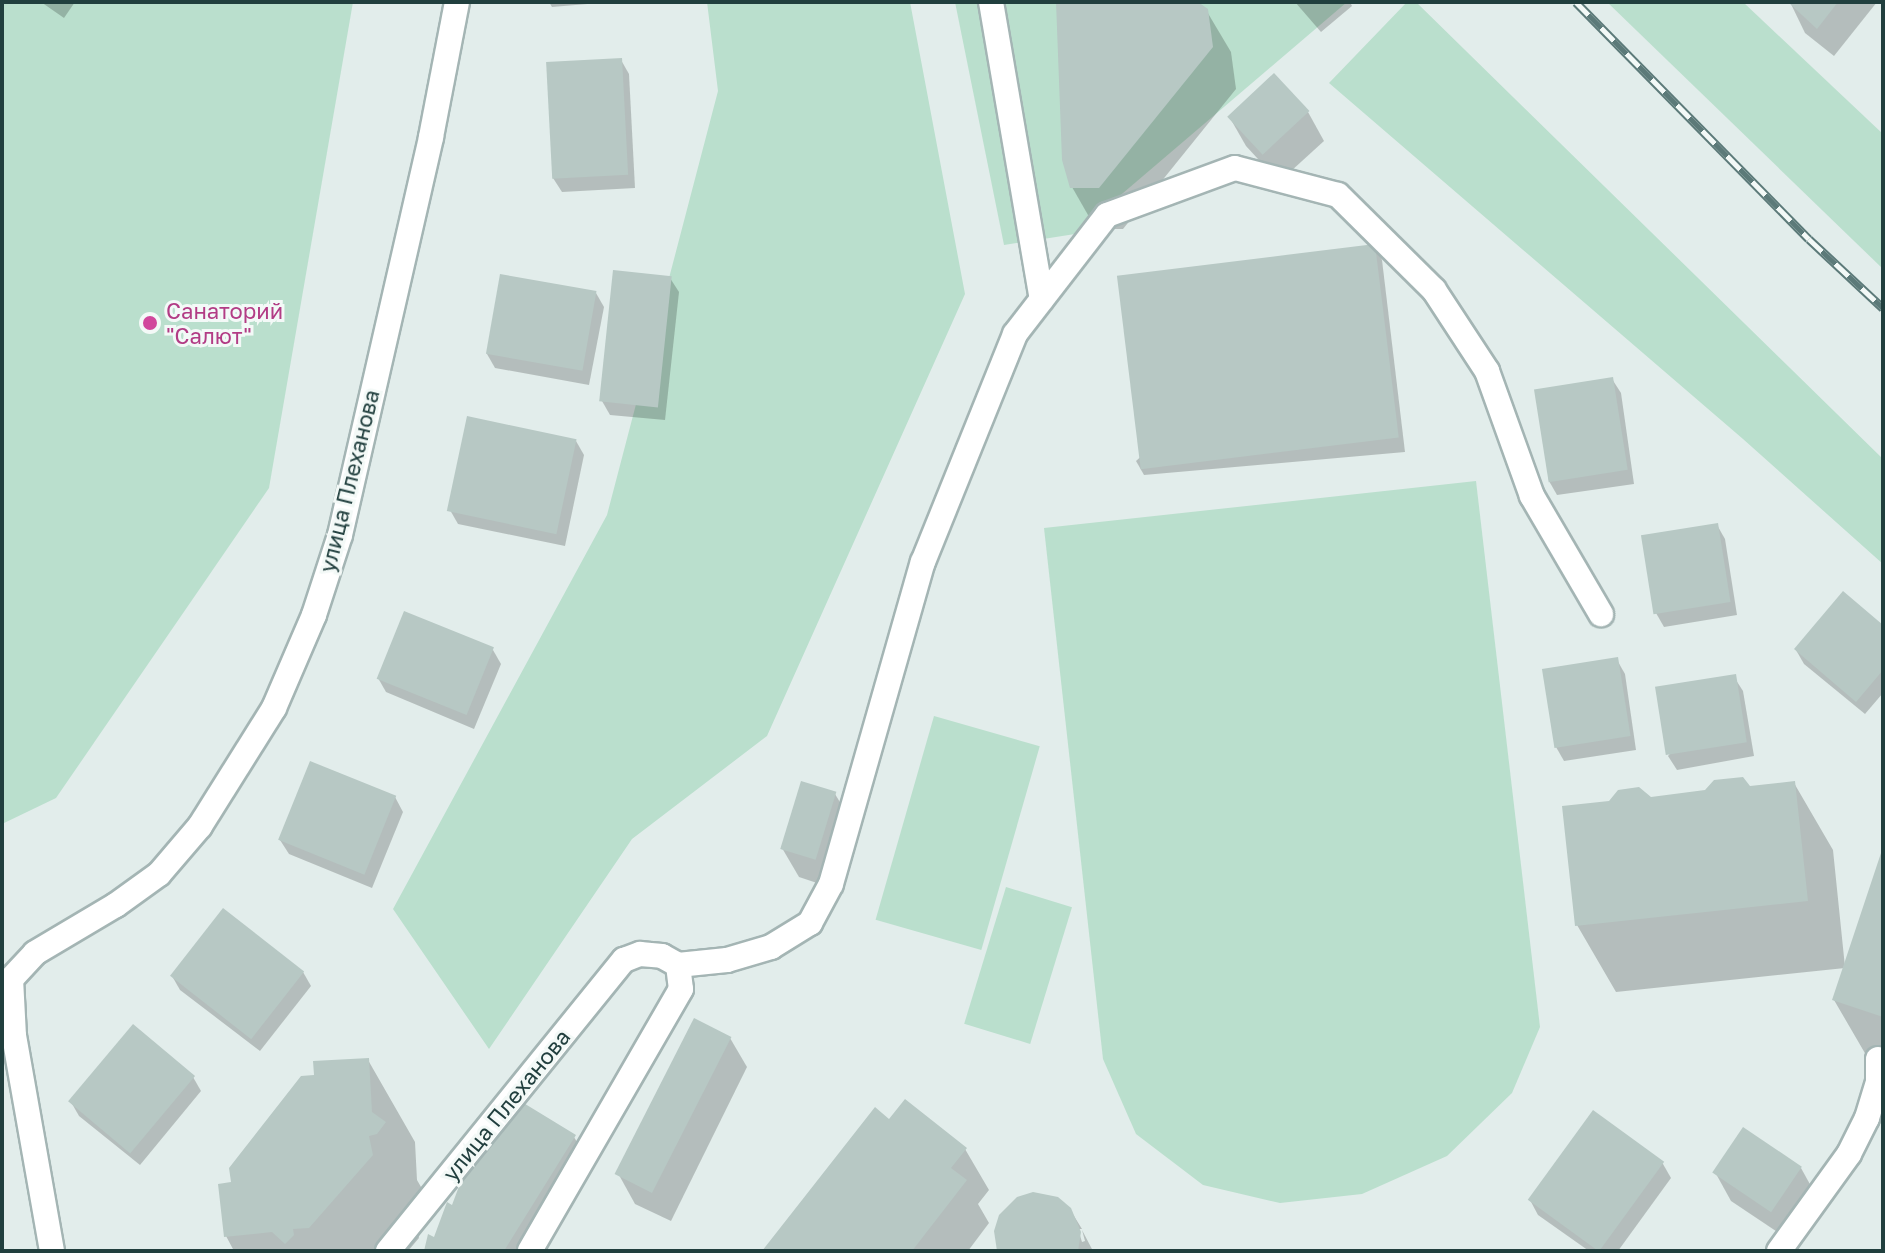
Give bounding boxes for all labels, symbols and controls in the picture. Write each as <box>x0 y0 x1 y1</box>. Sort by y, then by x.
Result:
place label: Санаторий "Салют" <box>166 297 283 348</box>
marker: Санаторий "Салют" <box>141 314 159 332</box>
street label: улица Плеханова <box>314 387 384 575</box>
street label: улица Плеханова <box>437 1024 575 1186</box>

